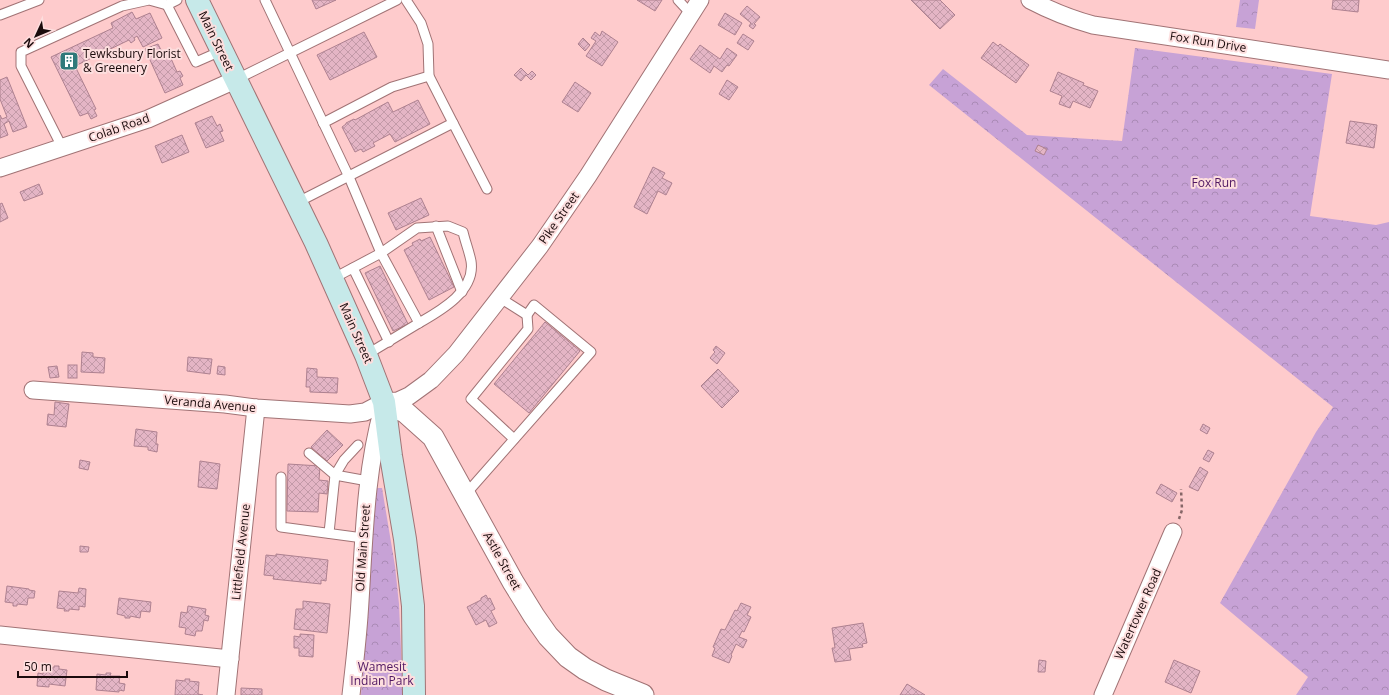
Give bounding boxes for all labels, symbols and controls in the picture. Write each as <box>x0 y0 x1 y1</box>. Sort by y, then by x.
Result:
street label: Main Street <box>195 8 238 73</box>
north arrow <box>16 16 56 56</box>
street label: Fox Run Drive <box>1169 27 1248 56</box>
text: N <box>20 35 37 52</box>
place label: Tewksbury Florist & Greenery <box>83 45 181 76</box>
building icon: Tewksbury Florist & Greenery <box>58 50 80 72</box>
street label: Colab Road <box>86 109 152 146</box>
park label: Fox Run <box>1192 174 1236 191</box>
street label: Pike Street <box>534 188 583 247</box>
street label: Main Street <box>336 300 377 366</box>
street label: Veranda Avenue <box>164 391 257 416</box>
street label: Littlefield Avenue <box>227 503 254 601</box>
street label: Old Main Street <box>351 504 374 592</box>
street label: Astle Street <box>479 529 525 593</box>
street label: Watertower Road <box>1110 566 1165 662</box>
scale bar <box>18 653 127 679</box>
text: 50 m <box>24 658 52 675</box>
park label: Wamesit Indian Park <box>350 658 414 689</box>

